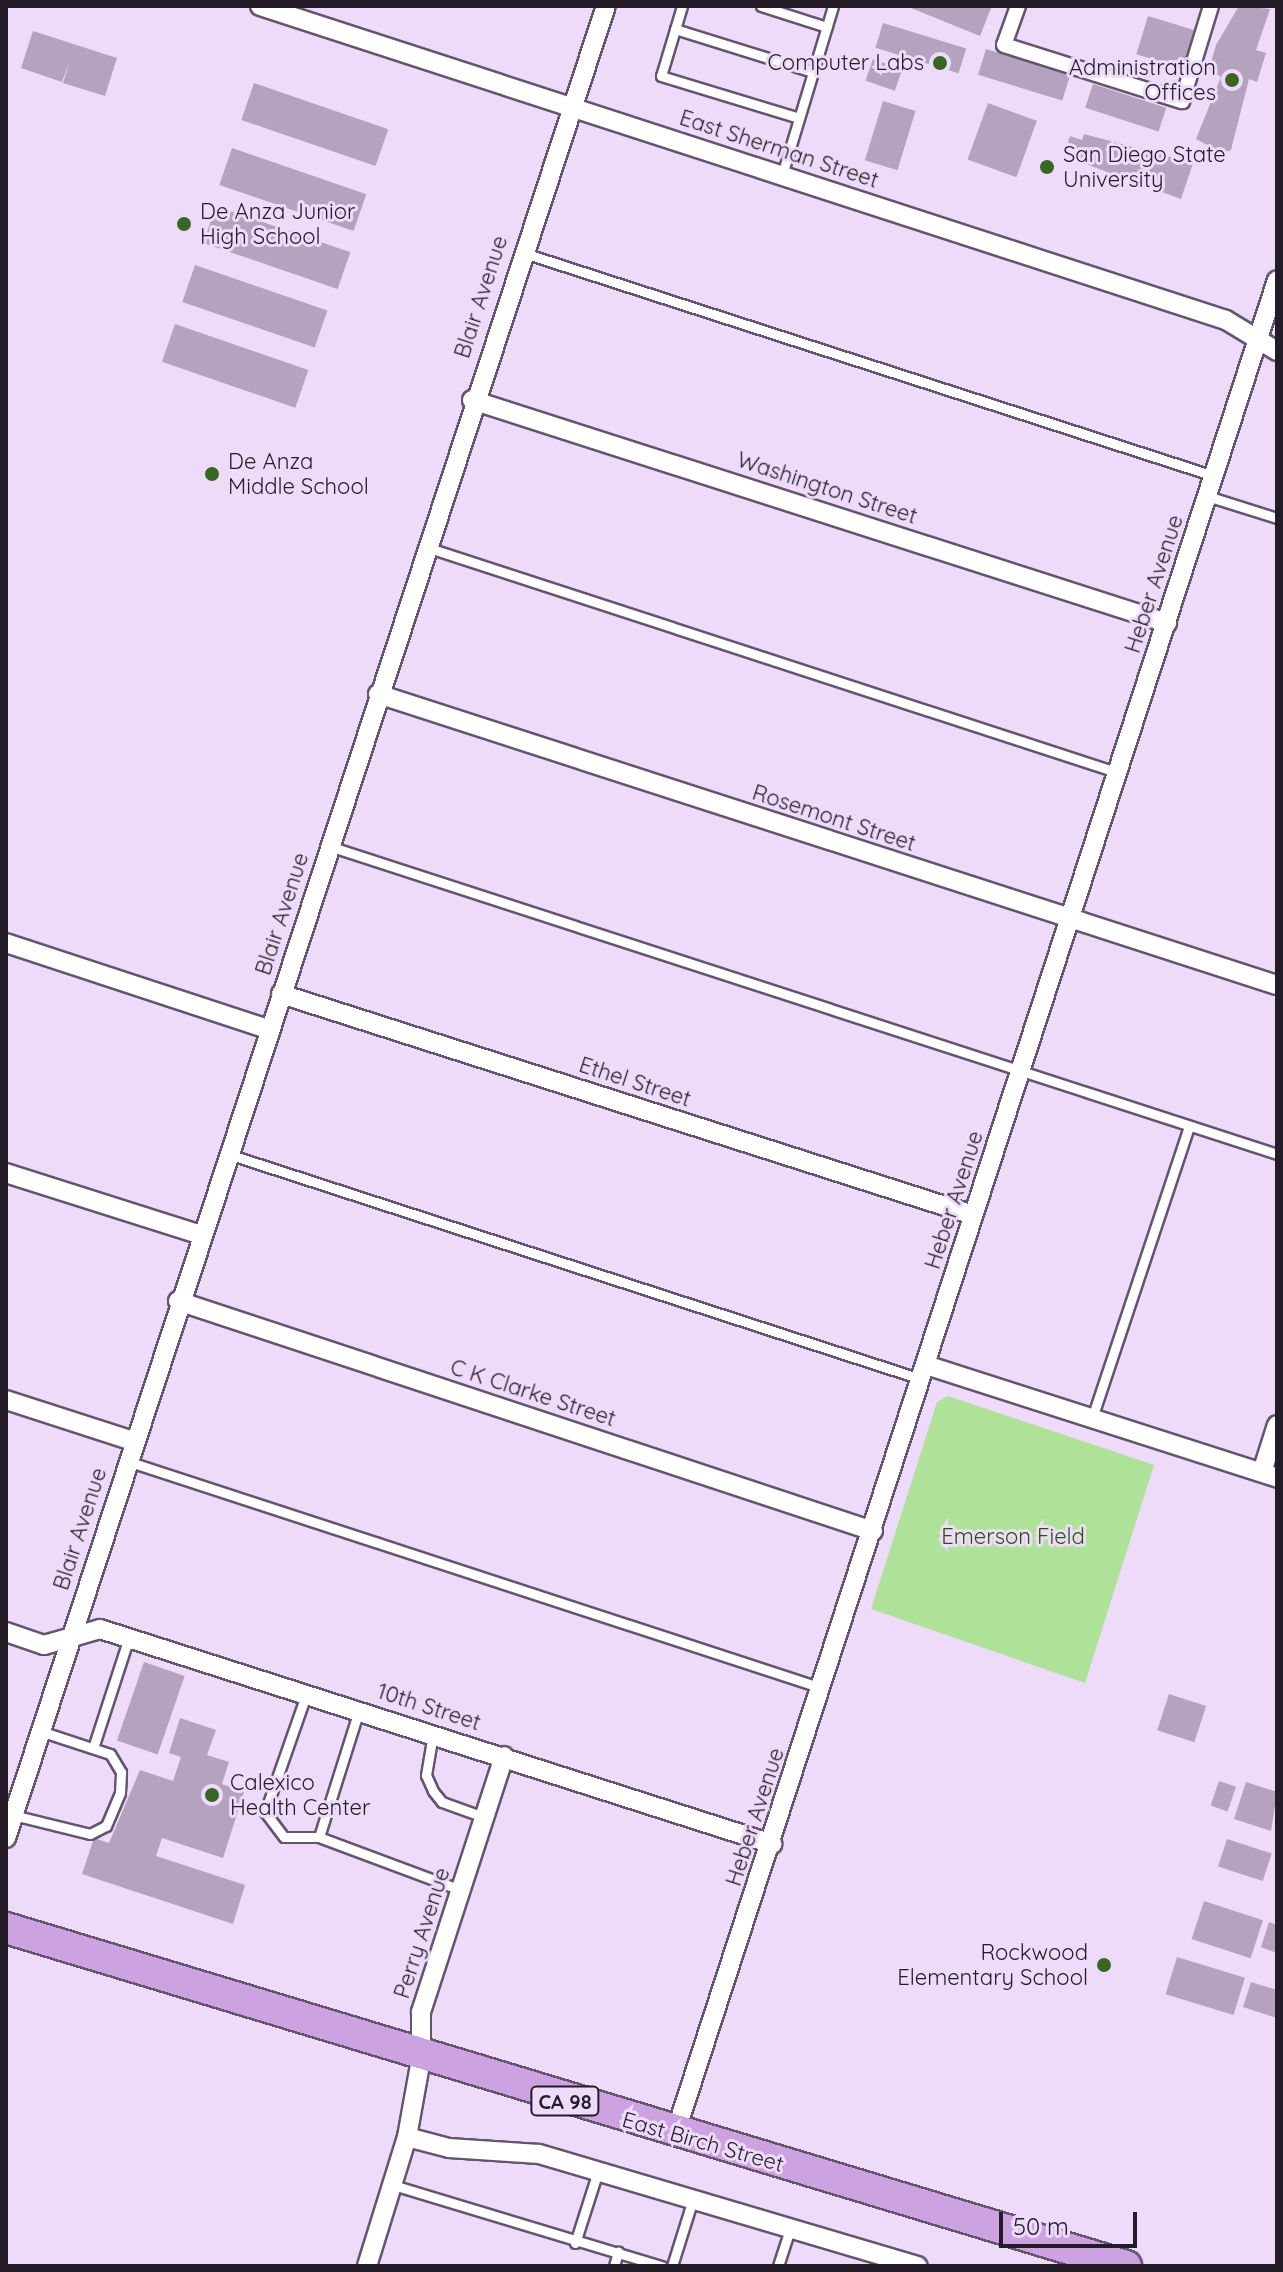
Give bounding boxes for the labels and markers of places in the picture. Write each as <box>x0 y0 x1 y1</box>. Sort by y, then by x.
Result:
place label: Computer Labs <box>767 50 924 76</box>
marker: Computer Labs <box>931 54 949 72</box>
place label: Administration Offices <box>1069 54 1216 106</box>
marker: Administration Offices <box>1223 71 1241 89</box>
place label: San Diego State University <box>1063 141 1226 192</box>
marker: San Diego State University <box>1038 158 1056 176</box>
place label: De Anza Junior High School <box>200 198 356 250</box>
marker: De Anza Junior High School <box>175 215 193 233</box>
place label: De Anza Middle School <box>228 448 369 500</box>
marker: De Anza Middle School <box>203 465 221 483</box>
place label: Calexico Health Center <box>230 1769 370 1820</box>
marker: Calexico Health Center <box>201 1784 223 1806</box>
place label: Rockwood Elementary School <box>897 1939 1088 1990</box>
marker: Rockwood Elementary School <box>1095 1956 1113 1974</box>

